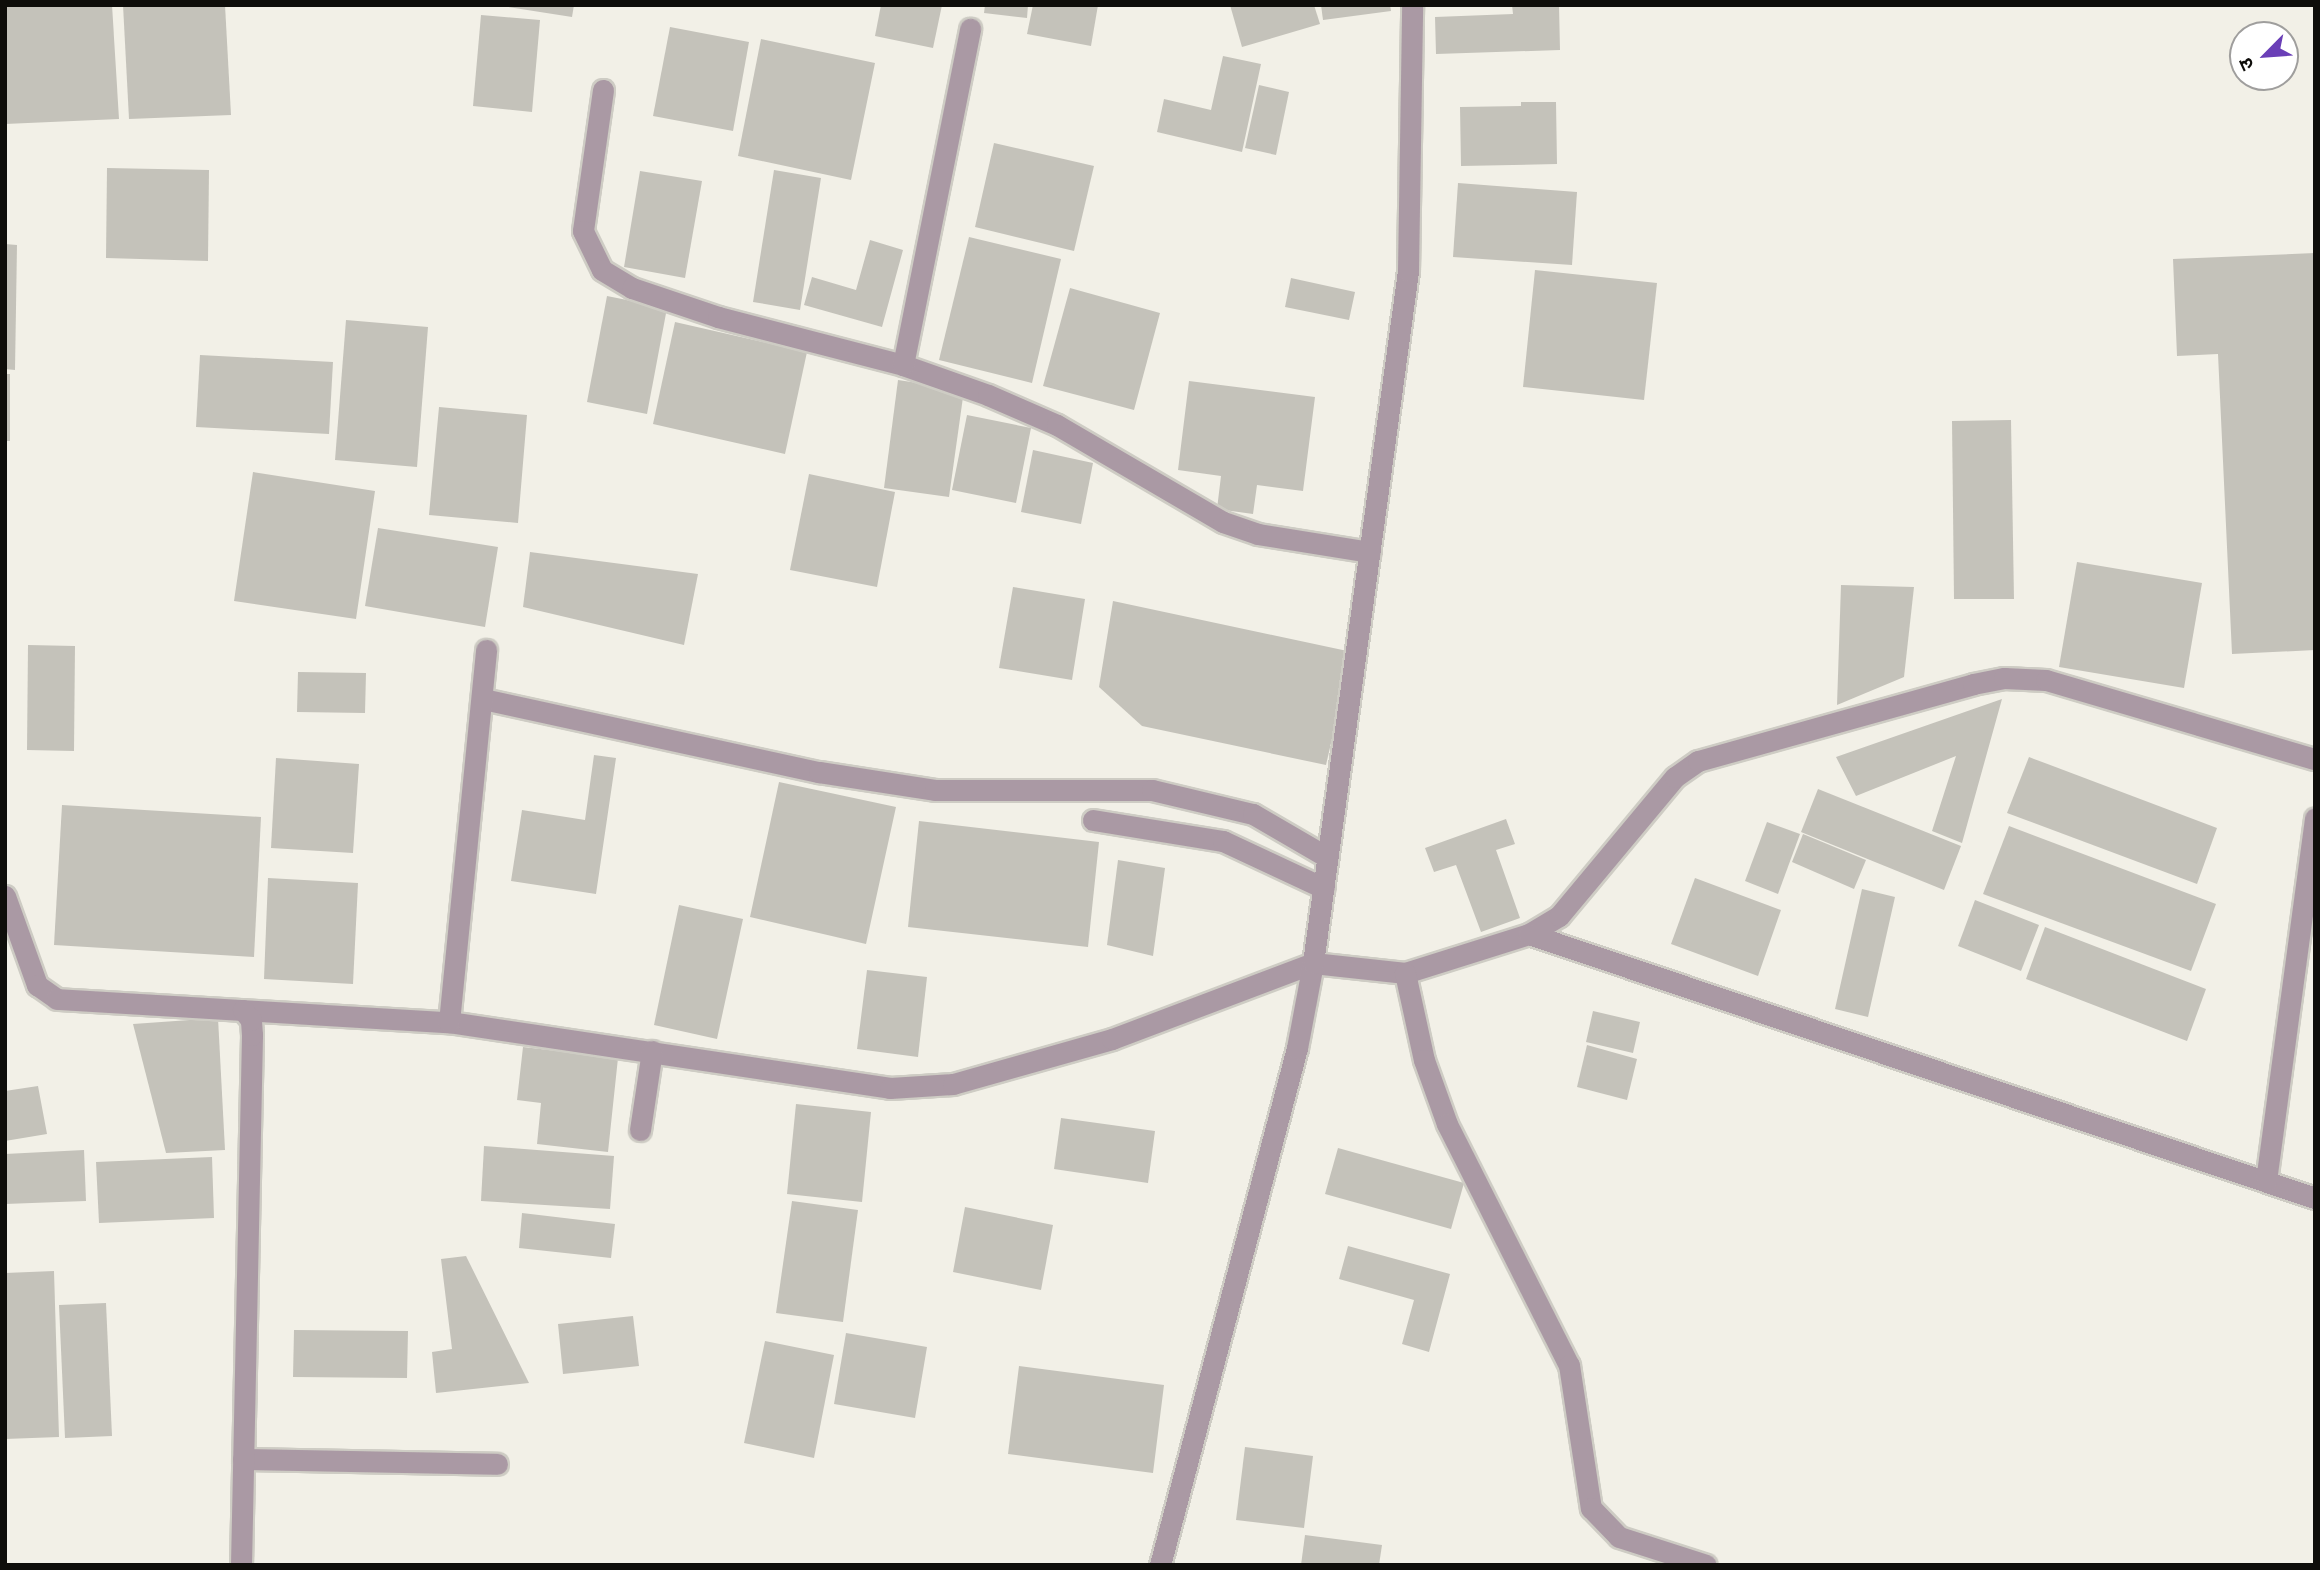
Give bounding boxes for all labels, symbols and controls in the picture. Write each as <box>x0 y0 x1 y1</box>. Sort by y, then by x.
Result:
north arrow <box>2229 21 2299 91</box>
text: उ <box>2234 55 2258 74</box>

